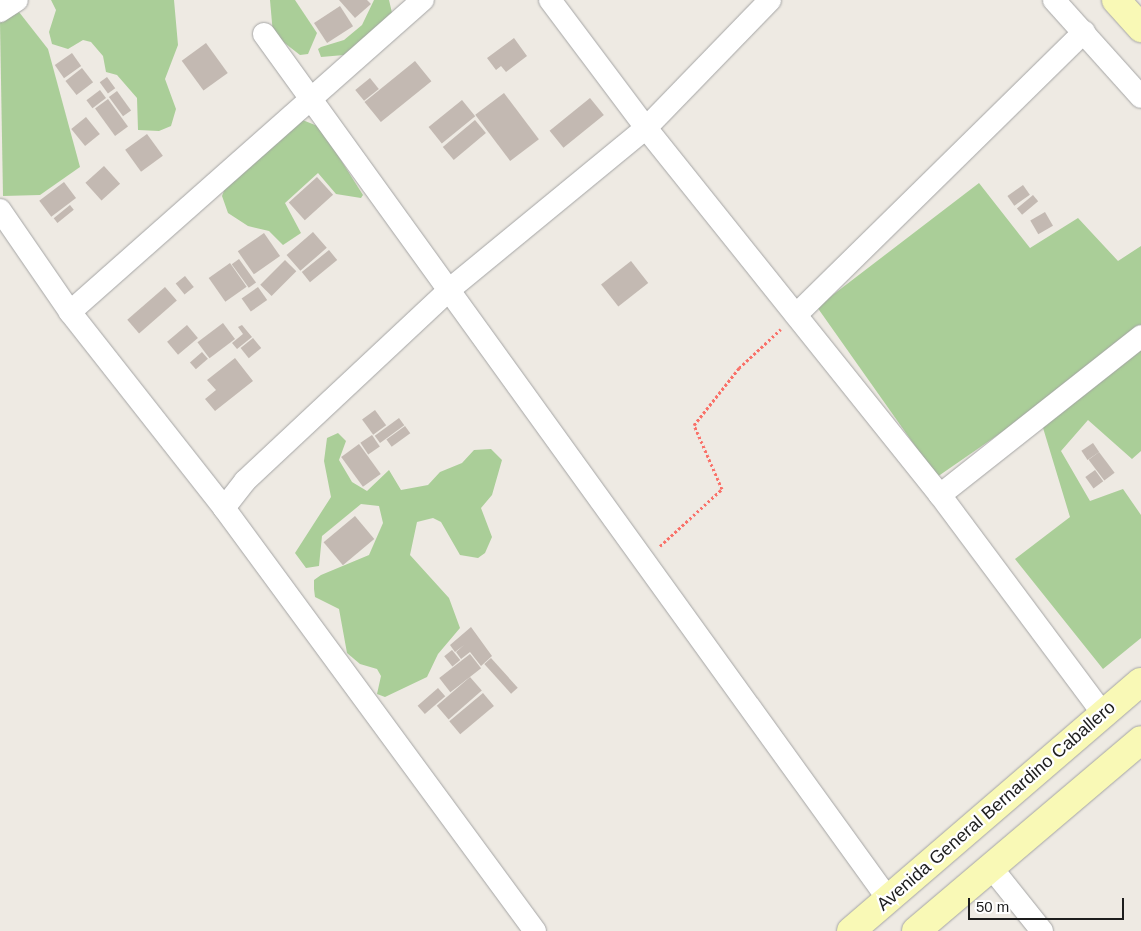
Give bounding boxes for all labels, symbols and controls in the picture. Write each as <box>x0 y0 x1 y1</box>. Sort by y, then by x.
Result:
street label: Avenida General Bernardino Caballero <box>872 697 1120 915</box>
scale bar <box>971 888 1127 920</box>
text: 50 m <box>976 898 1009 915</box>

